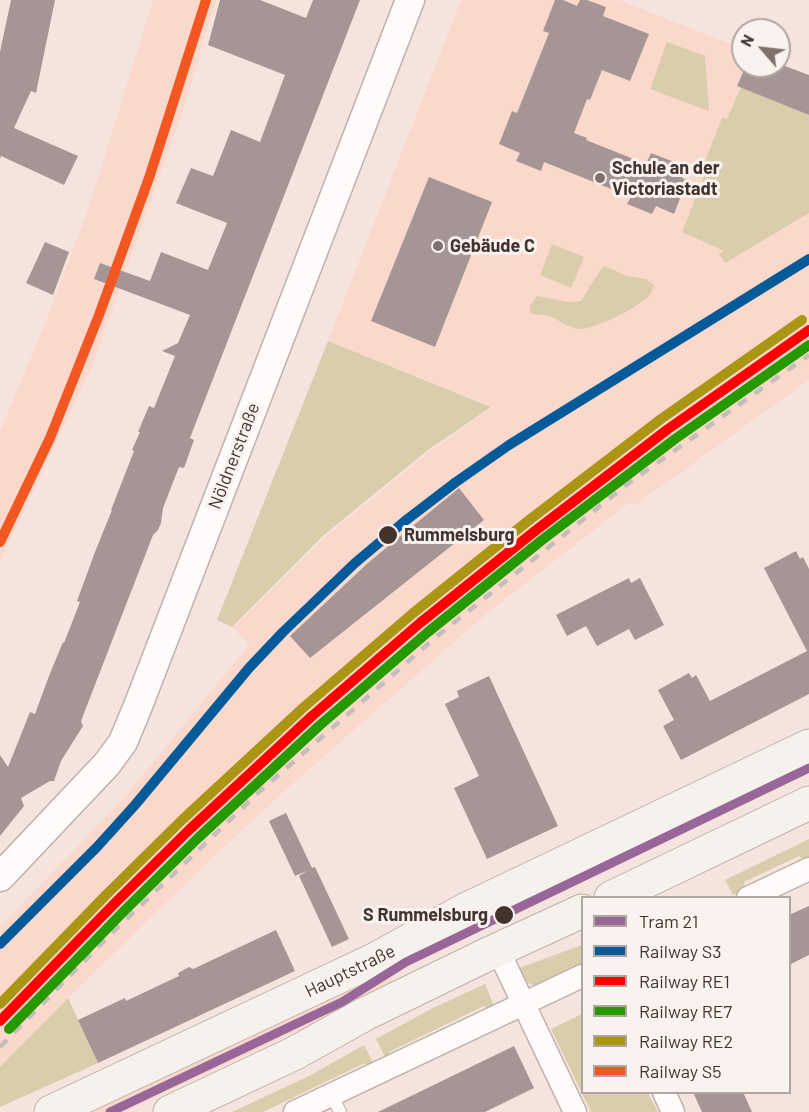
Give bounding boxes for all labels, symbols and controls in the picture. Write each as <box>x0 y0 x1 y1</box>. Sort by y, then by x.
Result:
north arrow <box>731 18 791 78</box>
text: N <box>736 31 757 49</box>
place label: Schule an der Victoriastadt <box>612 157 720 200</box>
marker: Schule an der Victoriastadt <box>593 171 607 185</box>
place label: Gebäude C <box>450 235 535 257</box>
marker: Gebäude C <box>431 239 445 253</box>
street label: Nöldnerstraße <box>204 400 264 512</box>
marker: Rummelsburg <box>377 524 399 546</box>
place label: Rummelsburg <box>404 524 515 546</box>
legend <box>581 896 791 1094</box>
place label: S Rummelsburg <box>363 904 488 926</box>
marker: S Rummelsburg <box>493 904 515 926</box>
text: Tram 21 <box>639 910 698 932</box>
street label: Hauptstraße <box>301 940 399 1002</box>
text: Railway S3 <box>639 940 722 962</box>
text: Railway RE1 <box>639 970 730 992</box>
text: Railway RE7 <box>639 1000 732 1022</box>
text: Railway RE2 <box>639 1030 733 1052</box>
text: Railway S5 <box>639 1060 721 1082</box>

